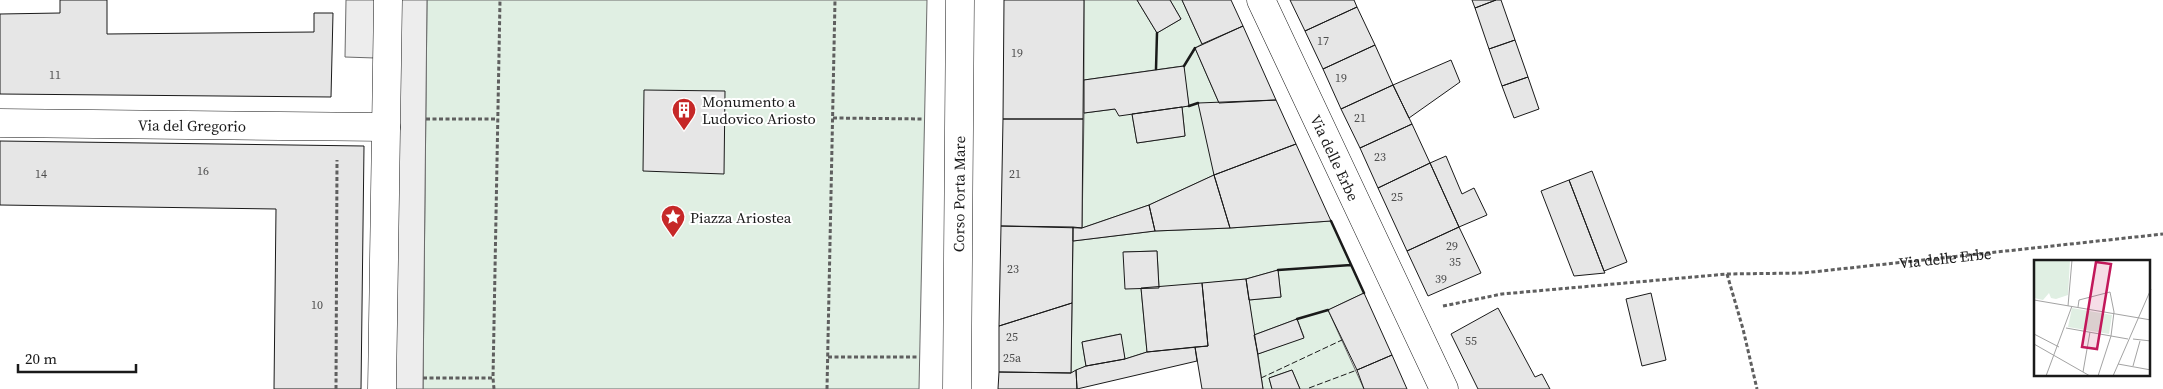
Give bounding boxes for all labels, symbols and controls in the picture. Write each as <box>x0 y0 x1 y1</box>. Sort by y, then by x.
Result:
house number: 17 <box>1317 33 1329 49</box>
house number: 19 <box>1011 45 1023 61</box>
house number: 11 <box>49 67 61 83</box>
house number: 19 <box>1335 70 1347 86</box>
place label: Monumento a Ludovico Ariosto <box>702 91 816 129</box>
building icon: Monumento a Ludovico Ariosto <box>671 97 697 131</box>
house number: 21 <box>1354 110 1366 126</box>
street label: Via delle Erbe <box>1306 111 1365 204</box>
street label: Via del Gregorio <box>138 114 246 136</box>
street label: Corso Porta Mare <box>948 135 969 252</box>
house number: 23 <box>1374 149 1386 165</box>
house number: 16 <box>197 163 209 179</box>
house number: 14 <box>35 166 47 182</box>
house number: 21 <box>1009 166 1021 182</box>
house number: 25 <box>1391 189 1403 205</box>
place icon: Piazza Ariostea <box>660 204 686 238</box>
place label: Piazza Ariostea <box>690 207 792 228</box>
house number: 29 <box>1446 238 1458 254</box>
street label: Via delle Erbe <box>1898 242 1993 273</box>
house number: 35 <box>1449 254 1461 270</box>
inset map <box>2034 260 2150 376</box>
house number: 23 <box>1007 261 1019 277</box>
house number: 39 <box>1435 271 1447 287</box>
house number: 10 <box>311 297 323 313</box>
house number: 25 <box>1006 329 1018 345</box>
house number: 55 <box>1465 333 1477 349</box>
scale bar <box>18 342 135 374</box>
text: 20 m <box>25 348 57 369</box>
house number: 25a <box>1003 350 1022 366</box>

